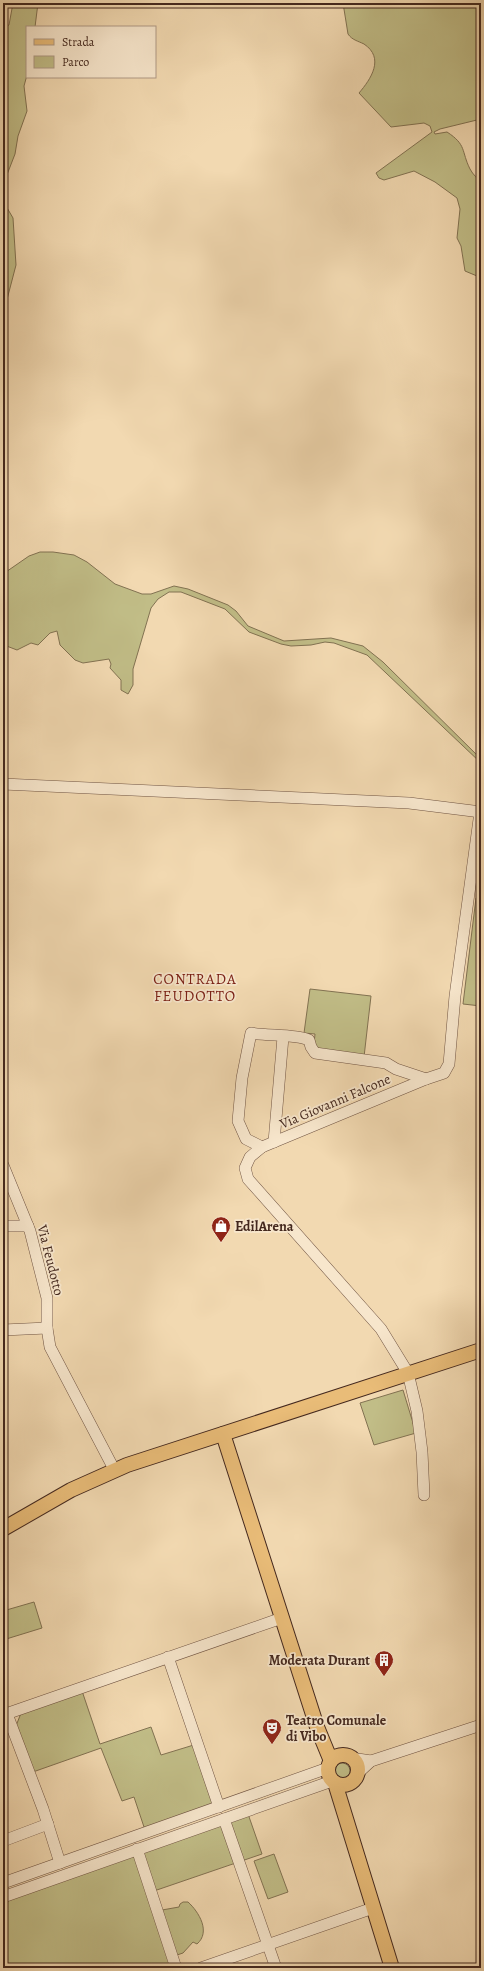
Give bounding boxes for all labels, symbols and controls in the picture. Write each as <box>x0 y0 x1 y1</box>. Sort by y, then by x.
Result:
legend <box>26 26 156 78</box>
text: Strada <box>62 34 95 50</box>
text: Parco <box>62 54 89 70</box>
district label: CONTRADA FEUDOTTO <box>153 969 237 1006</box>
street label: Via Giovanni Falcone <box>276 1070 394 1134</box>
shop icon: EdilArena <box>210 1215 232 1243</box>
place label: EdilArena <box>235 1217 294 1236</box>
street label: Via Feudotto <box>32 1222 68 1298</box>
building icon: Moderata Durant <box>373 1649 395 1677</box>
place label: Moderata Durant <box>269 1651 370 1670</box>
place label: Teatro Comunale di Vibo <box>286 1711 387 1746</box>
theatre icon: Teatro Comunale di Vibo <box>261 1717 283 1745</box>

